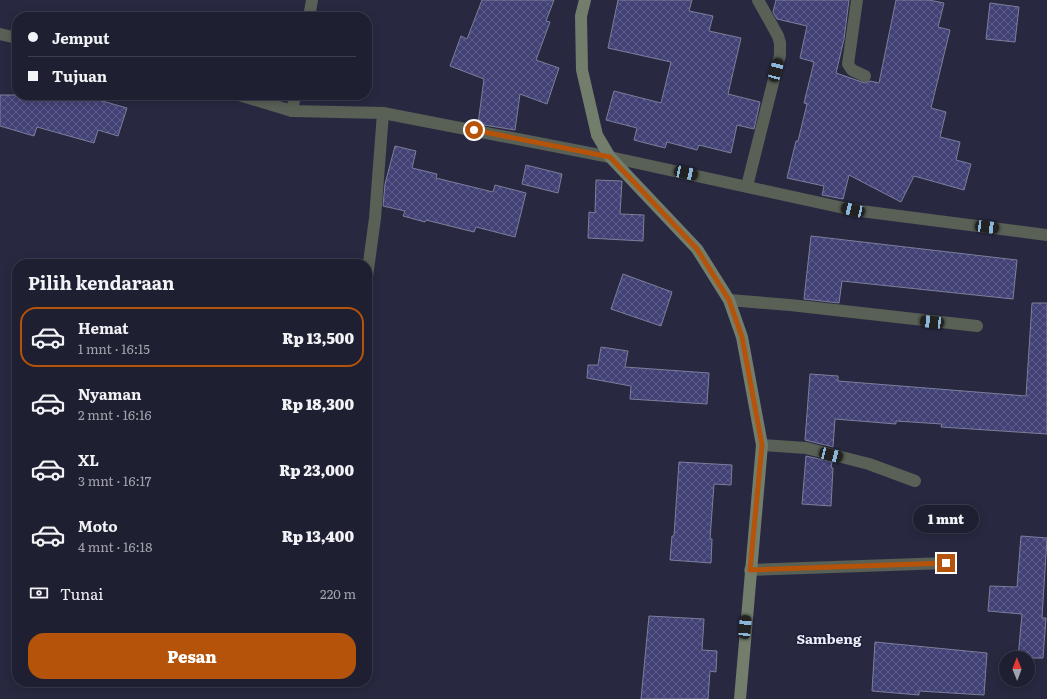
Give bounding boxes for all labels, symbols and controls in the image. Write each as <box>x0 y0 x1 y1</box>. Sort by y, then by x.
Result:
text: Jemput <box>52 26 110 49</box>
car <box>767 57 785 83</box>
text: Tujuan <box>52 64 107 87</box>
route start <box>465 121 483 139</box>
car <box>673 165 699 181</box>
car <box>840 201 866 219</box>
car <box>974 220 1000 234</box>
text: Pilih kendaraan <box>28 269 174 296</box>
car <box>919 315 945 329</box>
text: Hemat <box>78 316 129 339</box>
icon: car <box>30 319 66 355</box>
text: Rp 13,500 <box>282 326 354 349</box>
text: 1 mnt · 16:15 <box>78 339 150 358</box>
text: Nyaman <box>78 382 141 405</box>
icon: car <box>30 385 66 421</box>
text: Rp 18,300 <box>282 392 354 415</box>
text: 2 mnt · 16:16 <box>78 405 152 424</box>
car <box>818 446 844 464</box>
text: XL <box>78 448 99 471</box>
icon: car <box>30 451 66 487</box>
text: Rp 23,000 <box>279 458 354 481</box>
text: 3 mnt · 16:17 <box>78 471 151 490</box>
callout: 1 mnt <box>913 505 979 533</box>
text: 1 mnt <box>928 509 964 528</box>
text: Moto <box>78 514 118 537</box>
icon: car <box>30 517 66 553</box>
text: Rp 13,400 <box>282 524 354 547</box>
text: 4 mnt · 16:18 <box>78 537 152 556</box>
route end <box>937 554 955 572</box>
icon: cash <box>28 582 50 604</box>
text: Tunai <box>60 582 103 605</box>
text: 220 m <box>320 584 356 603</box>
car <box>738 615 752 639</box>
district label: Sambeng <box>796 628 862 648</box>
button: Pesan <box>28 633 356 679</box>
north arrow <box>999 651 1035 687</box>
map controls <box>999 651 1035 687</box>

